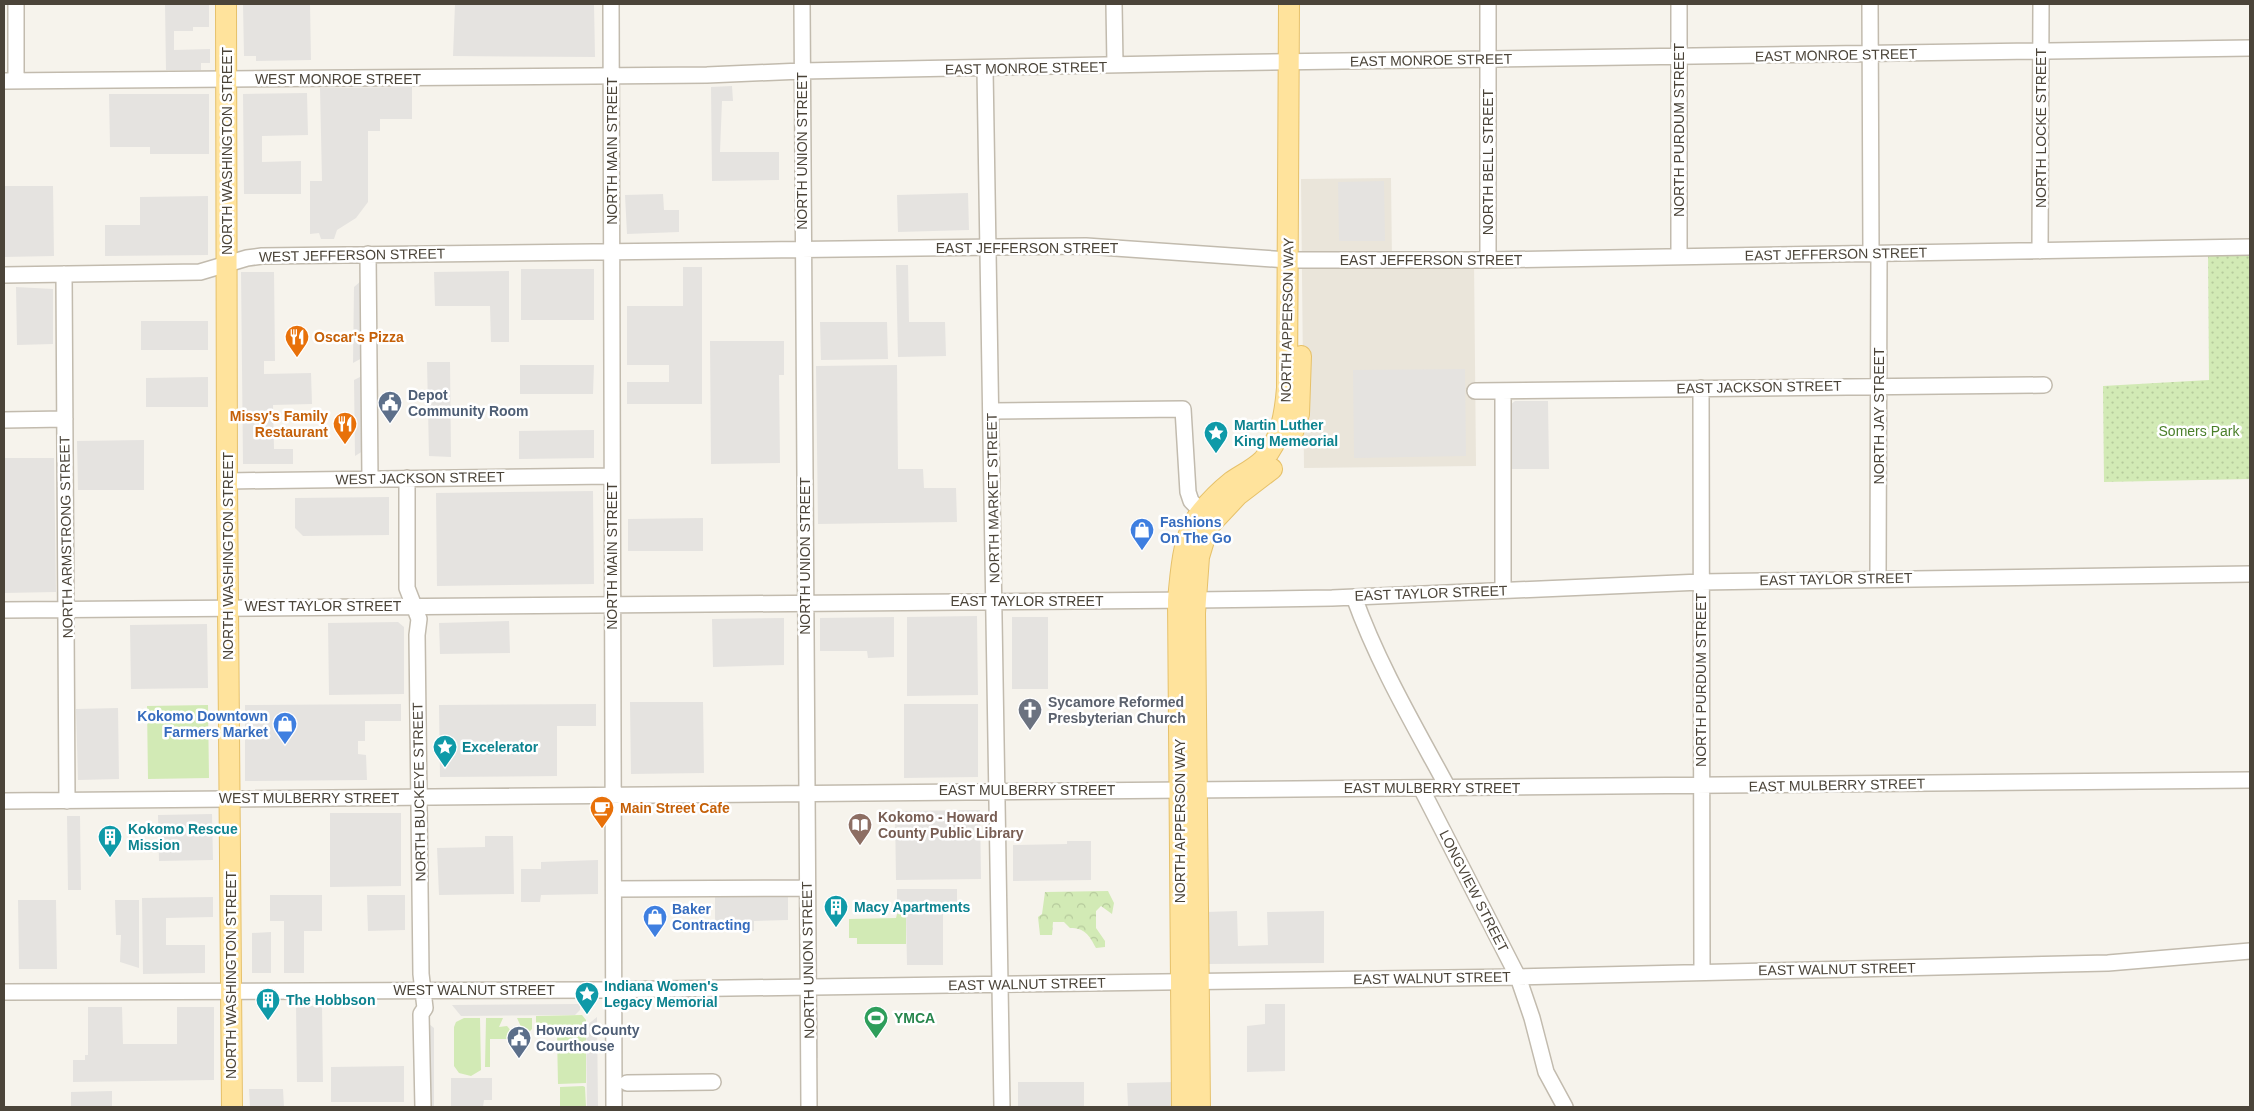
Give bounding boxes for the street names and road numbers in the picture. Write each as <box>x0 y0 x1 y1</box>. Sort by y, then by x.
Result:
street label: NORTH PURDUM STREET <box>1671 43 1687 217</box>
street label: NORTH WASHINGTON STREET <box>219 46 235 255</box>
street label: EAST MONROE STREET <box>1755 46 1918 64</box>
street label: NORTH LOCKE STREET <box>2033 48 2049 208</box>
street label: EAST MONROE STREET <box>1350 51 1513 69</box>
street label: EAST MONROE STREET <box>945 59 1108 77</box>
street label: WEST MONROE STREET <box>255 71 422 87</box>
street label: NORTH UNION STREET <box>794 72 810 230</box>
street label: NORTH MAIN STREET <box>604 77 620 225</box>
street label: NORTH BELL STREET <box>1480 88 1496 235</box>
street label: NORTH APPERSON WAY <box>1278 237 1296 402</box>
street label: EAST JEFFERSON STREET <box>936 240 1119 256</box>
street label: EAST JEFFERSON STREET <box>1745 244 1928 264</box>
street label: WEST JEFFERSON STREET <box>259 245 446 265</box>
street label: EAST JEFFERSON STREET <box>1340 252 1523 268</box>
street label: NORTH JAY STREET <box>1871 347 1887 484</box>
street label: EAST JACKSON STREET <box>1676 378 1842 396</box>
street label: NORTH MARKET STREET <box>984 412 1002 583</box>
street label: NORTH ARMSTRONG STREET <box>56 435 76 639</box>
street label: NORTH WASHINGTON STREET <box>220 451 236 660</box>
street label: WEST JACKSON STREET <box>335 469 505 487</box>
street label: NORTH UNION STREET <box>797 477 813 635</box>
street label: NORTH MAIN STREET <box>604 482 620 630</box>
street label: EAST TAYLOR STREET <box>1759 570 1913 588</box>
street label: EAST TAYLOR STREET <box>1354 582 1508 604</box>
street label: EAST TAYLOR STREET <box>950 593 1104 609</box>
street label: NORTH PURDUM STREET <box>1693 593 1709 767</box>
street label: WEST TAYLOR STREET <box>245 598 402 614</box>
street label: NORTH BUCKEYE STREET <box>409 702 429 882</box>
street label: NORTH APPERSON WAY <box>1172 738 1188 903</box>
street label: EAST MULBERRY STREET <box>1749 775 1926 795</box>
street label: EAST MULBERRY STREET <box>1344 780 1521 796</box>
street label: EAST MULBERRY STREET <box>939 782 1116 798</box>
street label: WEST MULBERRY STREET <box>219 790 400 806</box>
street label: LONGVIEW STREET <box>1436 827 1512 955</box>
street label: NORTH WASHINGTON STREET <box>223 870 239 1079</box>
street label: NORTH UNION STREET <box>799 881 817 1039</box>
street label: EAST WALNUT STREET <box>1758 960 1916 978</box>
street label: EAST WALNUT STREET <box>1353 969 1511 987</box>
street label: EAST WALNUT STREET <box>948 975 1106 993</box>
street label: WEST WALNUT STREET <box>393 982 555 998</box>

